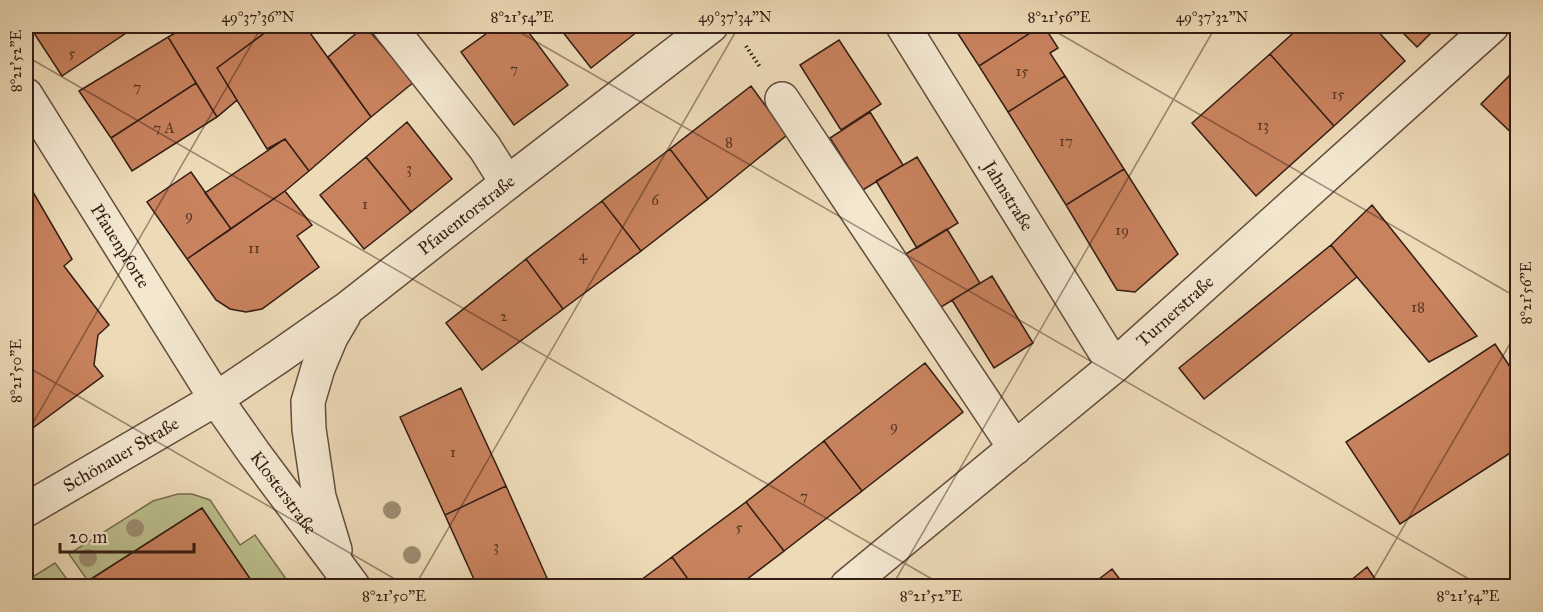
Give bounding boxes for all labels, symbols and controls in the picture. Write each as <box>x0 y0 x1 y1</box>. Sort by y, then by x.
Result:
text: 49°37'36"N <box>222 8 295 26</box>
text: 8°21'54"E <box>490 8 554 26</box>
text: 49°37'34"N <box>698 8 772 26</box>
text: 8°21'56"E <box>1028 8 1091 26</box>
text: 49°37'32"N <box>1176 8 1249 26</box>
text: 8°21'52"E <box>7 29 25 92</box>
house number: 5 <box>69 44 76 62</box>
house number: 7 <box>510 60 518 78</box>
house number: 15 <box>1016 62 1028 80</box>
house number: 7 <box>133 78 141 96</box>
house number: 15 <box>1332 85 1344 103</box>
house number: 13 <box>1257 116 1269 134</box>
house number: 7 A <box>153 119 175 137</box>
house number: 17 <box>1059 132 1073 150</box>
house number: 8 <box>725 133 733 151</box>
street label: Jahnstraße <box>977 155 1038 235</box>
house number: 3 <box>406 159 412 177</box>
street label: Pfauentorstraße <box>414 170 519 260</box>
house number: 6 <box>651 191 660 209</box>
house number: 1 <box>362 195 368 213</box>
street label: Pfauenpforte <box>86 200 155 292</box>
house number: 9 <box>185 206 193 224</box>
house number: 19 <box>1115 221 1129 239</box>
house number: 11 <box>248 239 260 257</box>
house number: 4 <box>579 246 588 264</box>
text: 8°21'56"E <box>1517 261 1535 324</box>
street label: Turnerstraße <box>1132 271 1218 352</box>
house number: 18 <box>1411 298 1425 316</box>
house number: 2 <box>500 307 508 325</box>
text: 8°21'50"E <box>7 339 25 403</box>
street label: Schönauer Straße <box>59 412 183 497</box>
house number: 9 <box>890 417 898 435</box>
house number: 1 <box>450 443 456 461</box>
street label: Klosterstraße <box>245 447 322 539</box>
house number: 7 <box>800 487 808 505</box>
scale bar <box>60 516 194 554</box>
house number: 5 <box>736 518 743 536</box>
text: 20 m <box>69 526 107 548</box>
house number: 3 <box>493 537 499 555</box>
text: 8°21'50"E <box>362 587 426 605</box>
text: 8°21'52"E <box>900 587 963 605</box>
text: 8°21'54"E <box>1436 587 1500 605</box>

